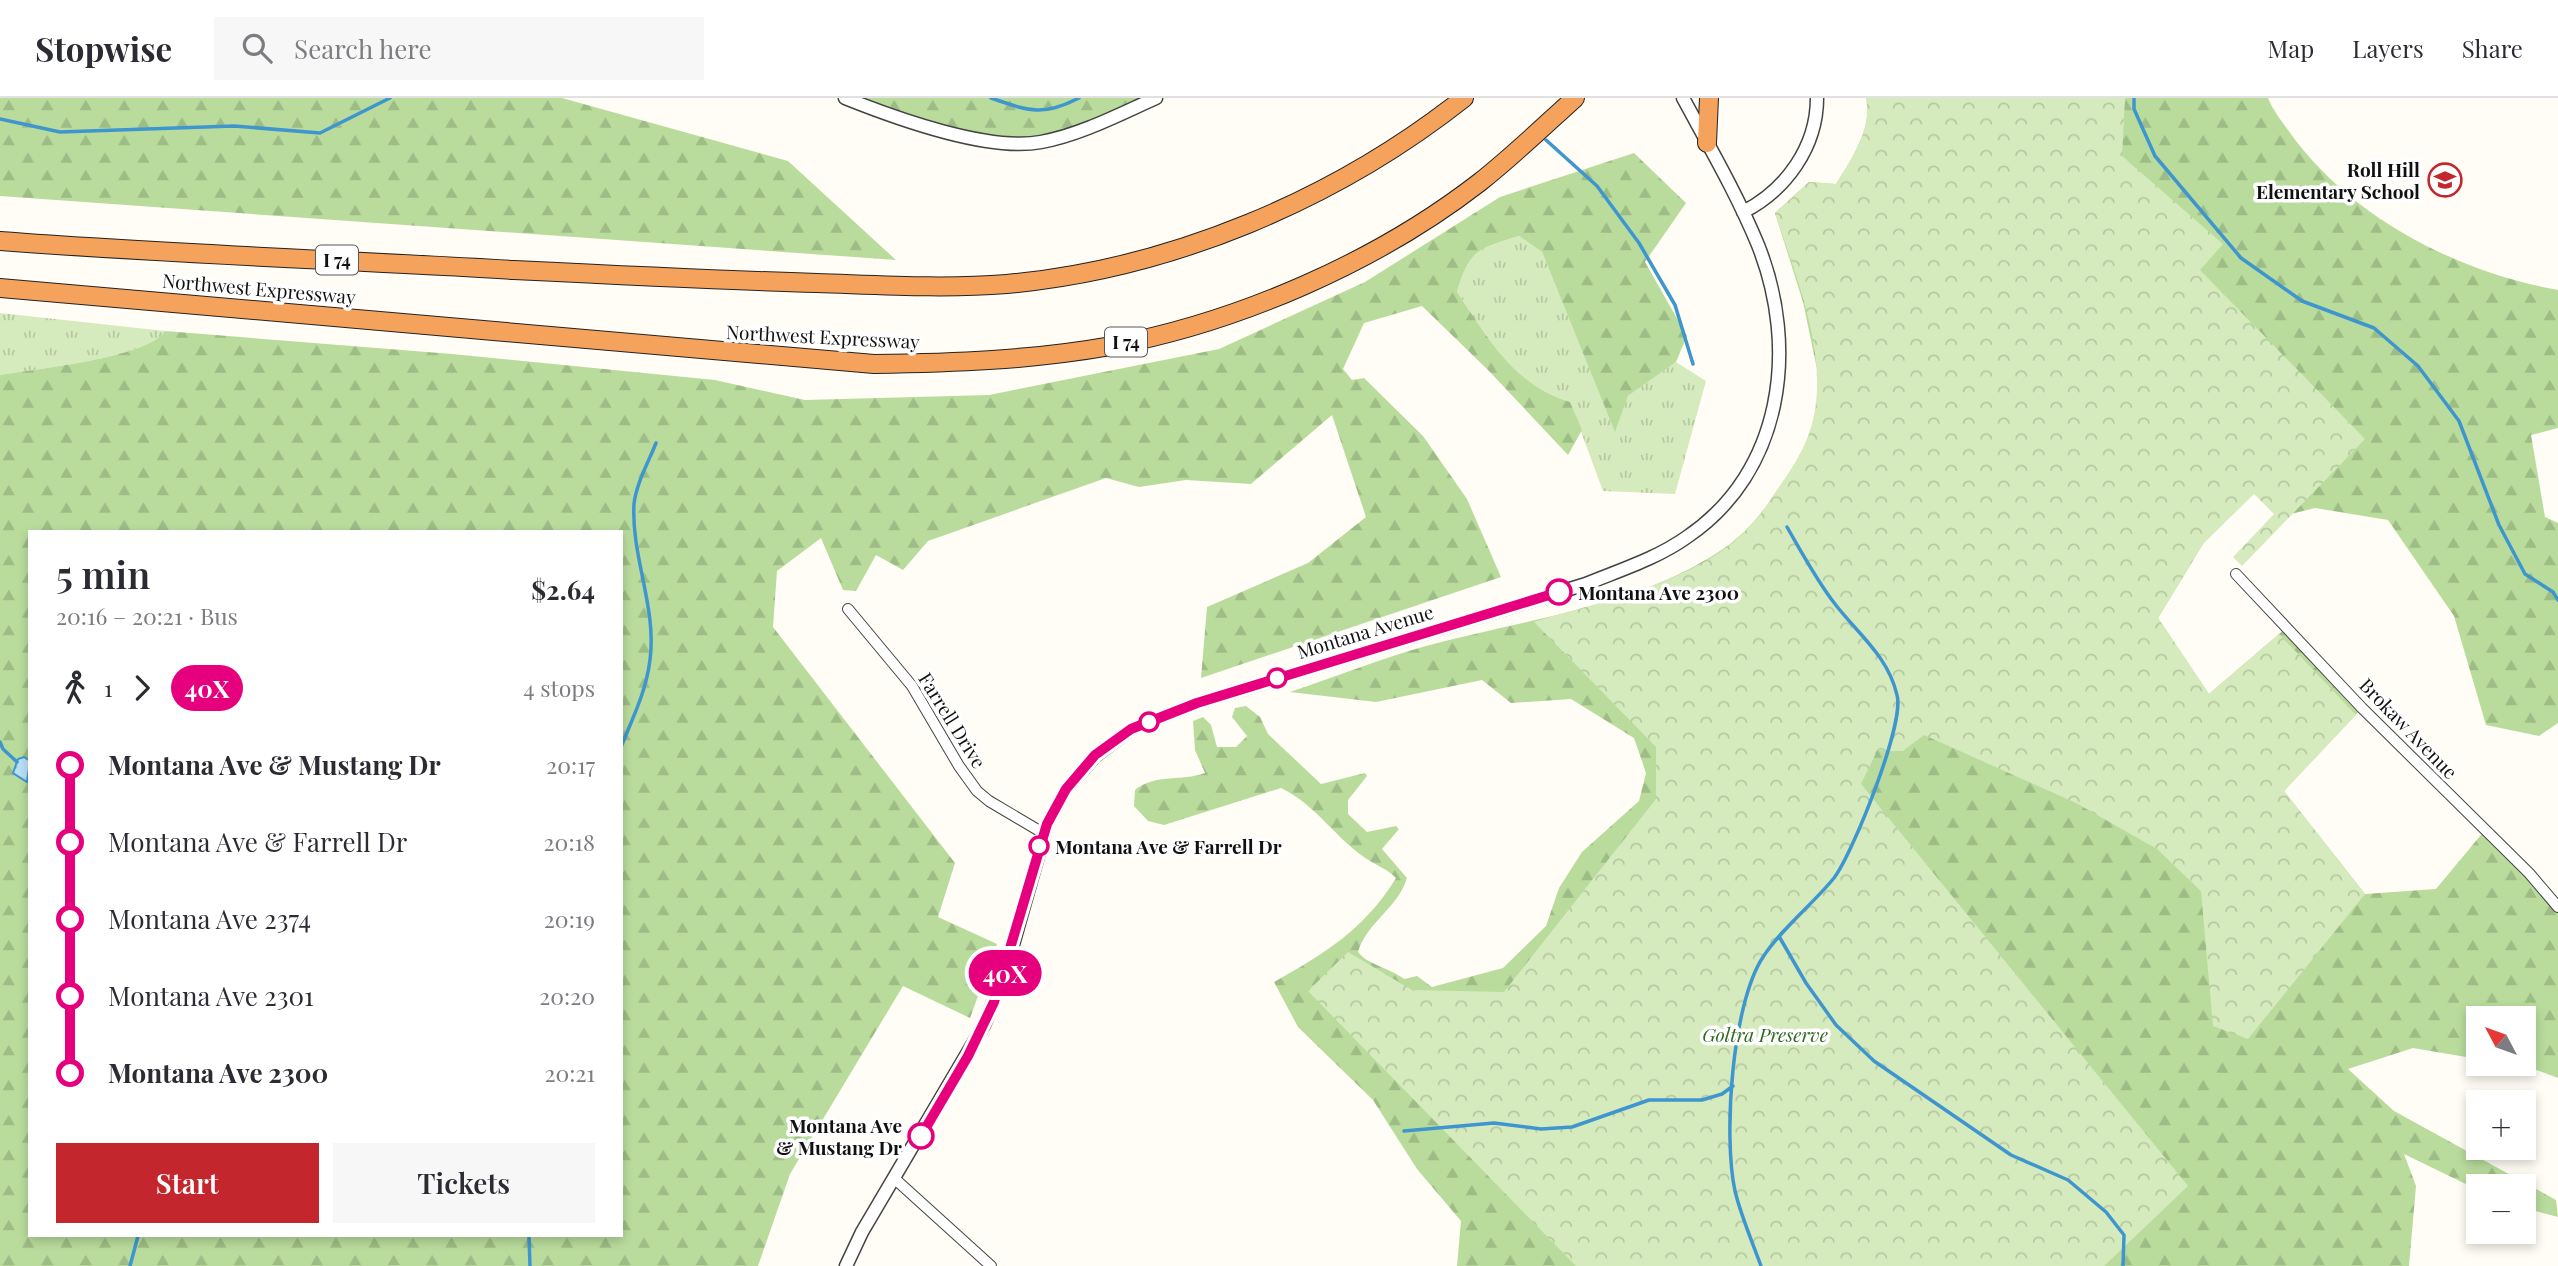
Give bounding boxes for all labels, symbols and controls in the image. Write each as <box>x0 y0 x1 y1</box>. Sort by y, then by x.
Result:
search box <box>214 17 704 80</box>
text: Stopwise <box>35 26 172 70</box>
icon: search <box>238 29 276 67</box>
text: Search here <box>294 31 432 66</box>
text: Map <box>2268 32 2314 64</box>
text: Layers <box>2352 32 2424 64</box>
text: Share <box>2462 32 2523 64</box>
place label: Roll Hill Elementary School <box>2256 156 2420 204</box>
school or university icon: Roll Hill Elementary School <box>2426 161 2464 199</box>
road number: I 74 <box>316 246 358 274</box>
street label: Northwest Expressway <box>161 267 357 309</box>
street label: Northwest Expressway <box>725 318 921 354</box>
road number: I 74 <box>1105 328 1147 356</box>
text: 5 min <box>56 548 150 599</box>
text: $2.64 <box>531 572 595 607</box>
marker: Montana Ave 2300 <box>1546 579 1572 605</box>
place label: Montana Ave 2300 <box>1578 579 1739 605</box>
street label: Montana Avenue <box>1294 598 1436 664</box>
text: 20:16 – 20:21 · Bus <box>56 600 238 631</box>
street label: Farrell Drive <box>913 667 993 773</box>
unlabelled marker <box>1267 668 1287 688</box>
icon: walk <box>56 669 94 707</box>
icon: forward <box>123 669 161 707</box>
text: 1 <box>104 672 113 703</box>
text: 40X <box>185 672 229 704</box>
text: 4 stops <box>523 672 595 703</box>
street label: Brokaw Avenue <box>2354 672 2464 784</box>
unlabelled marker <box>1139 712 1159 732</box>
text: Montana Ave & Mustang Dr <box>108 747 441 782</box>
text: 20:17 <box>546 749 595 780</box>
text: Montana Ave & Farrell Dr <box>108 824 407 859</box>
text: 20:18 <box>544 826 595 857</box>
place label: Montana Ave & Farrell Dr <box>1055 833 1282 859</box>
marker: Montana Ave & Farrell Dr <box>1029 836 1049 856</box>
text: Montana Ave 2374 <box>108 901 311 936</box>
text: 20:19 <box>544 903 595 934</box>
line badge: 40X <box>965 950 1045 996</box>
text: 40X <box>983 957 1027 989</box>
text: Montana Ave 2301 <box>108 978 314 1013</box>
text: 20:20 <box>539 980 595 1011</box>
north arrow <box>2466 1006 2536 1076</box>
map controls <box>2466 1006 2536 1244</box>
park label: Goltra Preserve <box>1702 1021 1828 1047</box>
text: Montana Ave 2300 <box>108 1055 328 1090</box>
text: 20:21 <box>545 1057 595 1088</box>
button: + <box>2466 1090 2536 1160</box>
place label: Montana Ave & Mustang Dr <box>776 1112 902 1160</box>
marker: Montana Ave & Mustang Dr <box>908 1123 934 1149</box>
button: Start <box>56 1143 319 1223</box>
button: Tickets <box>333 1143 595 1223</box>
button: − <box>2466 1174 2536 1244</box>

